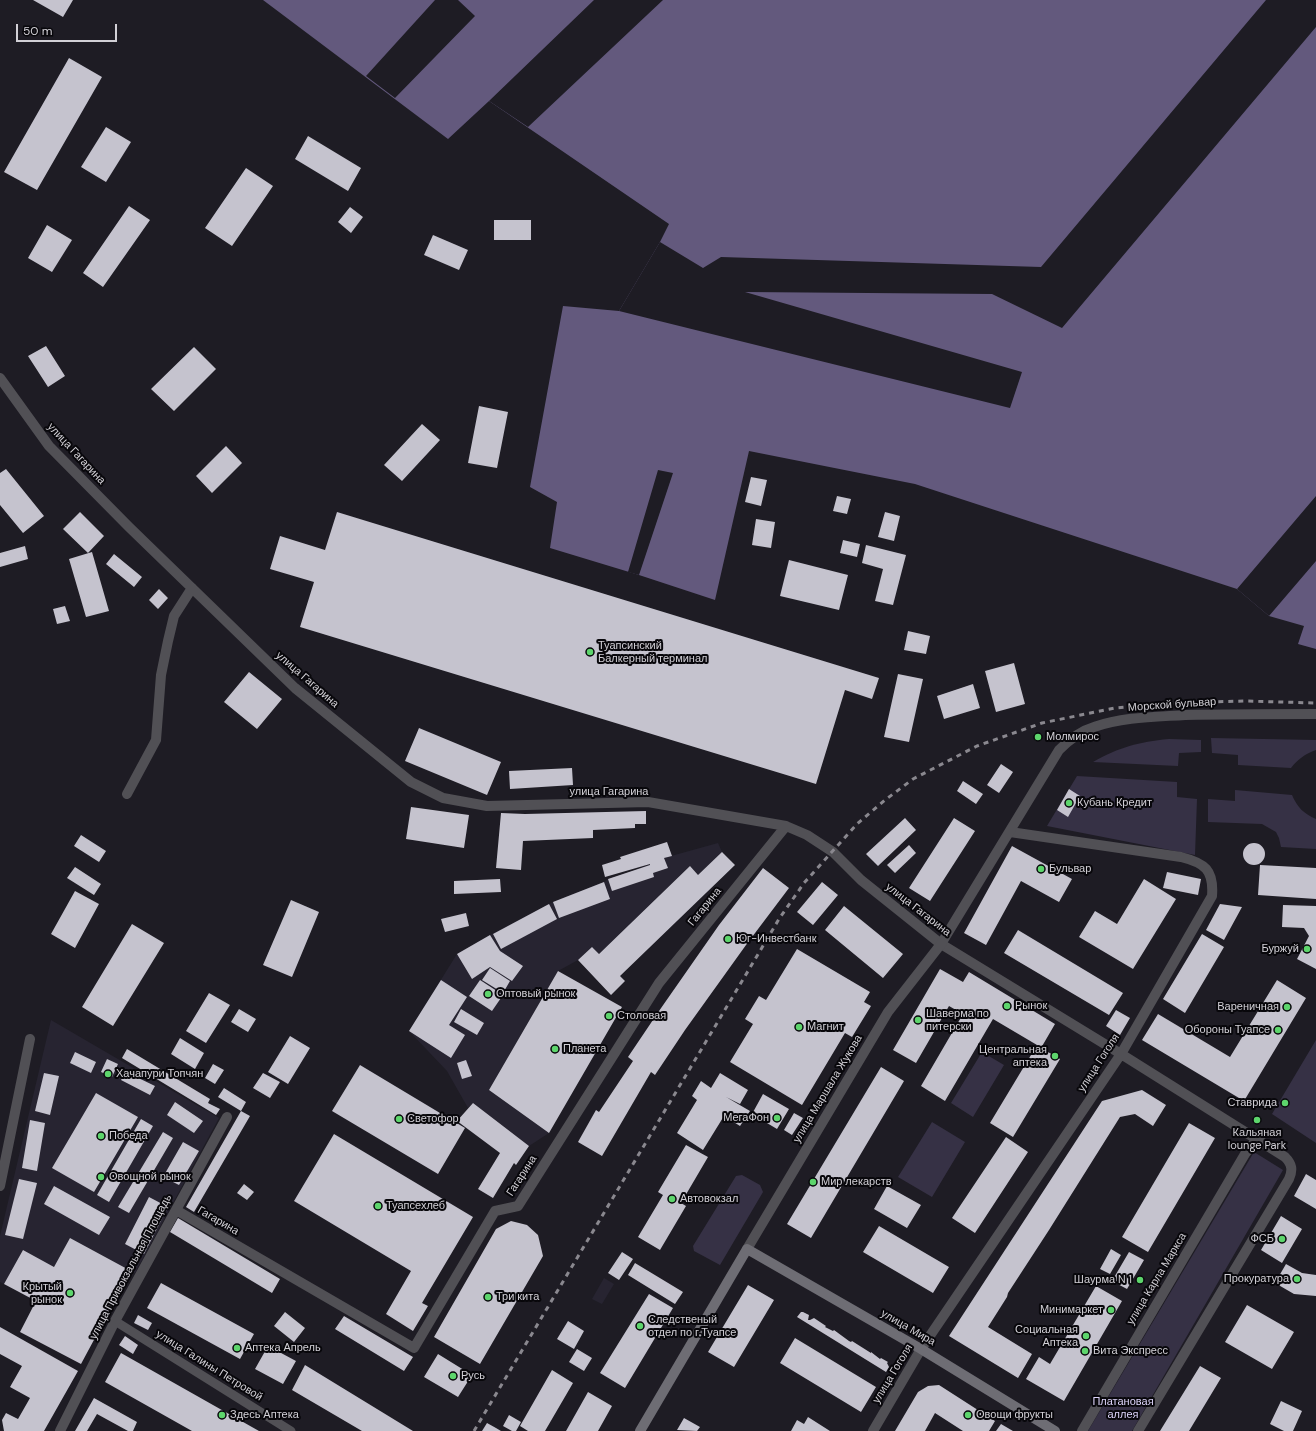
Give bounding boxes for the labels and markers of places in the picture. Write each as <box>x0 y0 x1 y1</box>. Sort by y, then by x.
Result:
place label: Туапсинский Балкерный терминал <box>598 639 707 665</box>
marker: Туапсинский Балкерный терминал <box>585 647 595 657</box>
place label: Молмирос <box>1046 730 1099 744</box>
marker: Молмирос <box>1033 732 1043 742</box>
place label: Кубань Кредит <box>1077 796 1152 810</box>
marker: Кубань Кредит <box>1064 798 1074 808</box>
place label: Бульвар <box>1049 862 1091 876</box>
marker: Бульвар <box>1036 864 1046 874</box>
place label: Юг-Инвестбанк <box>736 932 816 946</box>
marker: Юг-Инвестбанк <box>723 934 733 944</box>
place label: Буржуй <box>1261 942 1299 956</box>
marker: Буржуй <box>1302 944 1312 954</box>
place label: Оптовый рынок <box>496 987 575 1001</box>
marker: Оптовый рынок <box>483 989 493 999</box>
place label: Рынок <box>1015 999 1047 1013</box>
place label: Вареничная <box>1217 1000 1279 1014</box>
marker: Рынок <box>1002 1001 1012 1011</box>
marker: Вареничная <box>1282 1002 1292 1012</box>
place label: Шаверма по питерски <box>926 1007 989 1033</box>
place label: Столовая <box>617 1009 666 1023</box>
marker: Столовая <box>604 1011 614 1021</box>
marker: Шаверма по питерски <box>913 1015 923 1025</box>
place label: Магнит <box>807 1020 844 1034</box>
marker: Магнит <box>794 1022 804 1032</box>
place label: Обороны Туапсе <box>1185 1023 1270 1037</box>
marker: Обороны Туапсе <box>1273 1025 1283 1035</box>
place label: Планета <box>563 1042 606 1056</box>
place label: Центральная аптека <box>979 1043 1047 1069</box>
marker: Планета <box>550 1044 560 1054</box>
marker: Центральная аптека <box>1050 1051 1060 1061</box>
place label: Хачапури Топчян <box>116 1067 203 1081</box>
marker: Хачапури Топчян <box>103 1069 113 1079</box>
place label: Ставрида <box>1227 1096 1277 1110</box>
marker: Ставрида <box>1280 1098 1290 1108</box>
place label: МегаФон <box>723 1111 769 1125</box>
place label: Светофор <box>407 1112 459 1126</box>
marker: МегаФон <box>772 1113 782 1123</box>
marker: Светофор <box>394 1114 404 1124</box>
marker: Кальяная lounge Park <box>1252 1115 1262 1125</box>
place label: Кальяная lounge Park <box>1228 1126 1286 1152</box>
place label: Победа <box>109 1129 148 1143</box>
marker: Победа <box>96 1131 106 1141</box>
place label: Овощной рынок <box>109 1170 191 1184</box>
marker: Овощной рынок <box>96 1172 106 1182</box>
place label: Мир лекарств <box>821 1175 892 1189</box>
marker: Мир лекарств <box>808 1177 818 1187</box>
place label: Автовокзал <box>680 1192 738 1206</box>
marker: Автовокзал <box>667 1194 677 1204</box>
place label: Туапсехлеб <box>386 1199 445 1213</box>
marker: Туапсехлеб <box>373 1201 383 1211</box>
place label: ФСБ <box>1250 1232 1274 1246</box>
marker: ФСБ <box>1277 1234 1287 1244</box>
place label: Прокуратура <box>1224 1272 1289 1286</box>
place label: Шаурма N 1 <box>1074 1273 1132 1287</box>
marker: Прокуратура <box>1292 1274 1302 1284</box>
marker: Шаурма N 1 <box>1135 1275 1145 1285</box>
place label: Крытый рынок <box>22 1280 62 1306</box>
marker: Крытый рынок <box>65 1288 75 1298</box>
place label: Три кита <box>496 1290 539 1304</box>
marker: Три кита <box>483 1292 493 1302</box>
place label: Минимаркет <box>1040 1303 1103 1317</box>
marker: Минимаркет <box>1106 1305 1116 1315</box>
place label: Следственый отдел по г.Туапсе <box>648 1313 736 1339</box>
marker: Следственый отдел по г.Туапсе <box>635 1321 645 1331</box>
place label: Социальная Аптека <box>1015 1323 1078 1349</box>
marker: Социальная Аптека <box>1081 1331 1091 1341</box>
place label: Аптека Апрель <box>245 1341 321 1355</box>
marker: Аптека Апрель <box>232 1343 242 1353</box>
place label: Вита Экспресс <box>1093 1344 1168 1358</box>
marker: Вита Экспресс <box>1080 1346 1090 1356</box>
place label: Русь <box>461 1369 485 1383</box>
marker: Русь <box>448 1371 458 1381</box>
place label: Здесь Аптека <box>230 1408 299 1422</box>
place label: Овощи фрукты <box>976 1408 1053 1422</box>
marker: Здесь Аптека <box>217 1410 227 1420</box>
marker: Овощи фрукты <box>963 1410 973 1420</box>

